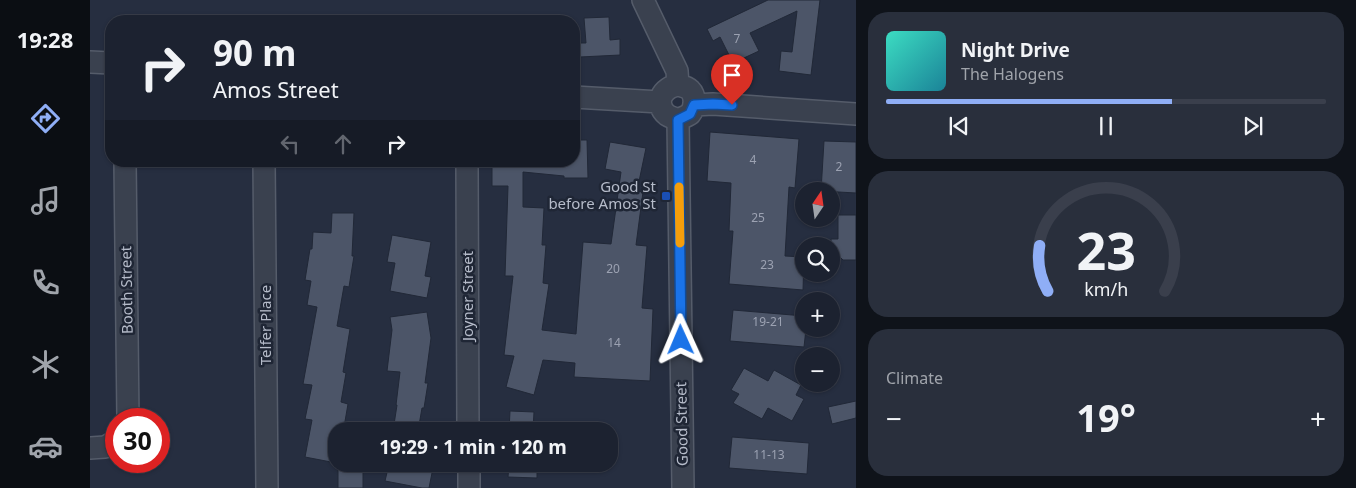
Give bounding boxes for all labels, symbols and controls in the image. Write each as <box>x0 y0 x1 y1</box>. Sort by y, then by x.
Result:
text: 19:28 <box>17 24 73 54</box>
text: 90 m <box>213 29 296 76</box>
house number: 7 <box>734 30 741 47</box>
icon: right <box>130 35 195 100</box>
text: Night Drive <box>961 37 1070 63</box>
pin <box>711 54 753 105</box>
icon: arrive <box>718 61 746 89</box>
text: The Halogens <box>961 63 1064 85</box>
text: Amos Street <box>213 74 339 104</box>
icon: directions <box>28 101 63 136</box>
icon: previous <box>945 112 973 140</box>
icon: pause <box>1092 112 1120 140</box>
icon: next <box>1239 112 1267 140</box>
icon: left <box>276 130 304 158</box>
icon: ahead <box>329 130 357 158</box>
icon: right <box>382 130 410 158</box>
house number: 4 <box>750 151 757 168</box>
house number: 2 <box>836 158 843 175</box>
place label: Good St before Amos St <box>548 176 657 213</box>
north arrow <box>795 182 840 228</box>
map controls <box>795 182 840 392</box>
icon: music <box>28 183 63 218</box>
marker: Good St before Amos St <box>660 190 672 202</box>
house number: 25 <box>751 209 765 226</box>
text: 23 <box>1076 214 1136 285</box>
button: search <box>795 237 840 282</box>
street label: Booth Street <box>115 245 137 334</box>
street label: Joyner Street <box>457 250 477 343</box>
house number: 23 <box>760 256 774 273</box>
house number: 20 <box>606 260 620 277</box>
icon: phone <box>28 265 63 300</box>
text: km/h <box>1084 277 1128 301</box>
street label: Telfer Place <box>255 285 275 365</box>
button: + <box>795 292 840 337</box>
position arrow <box>654 313 706 365</box>
house number: 19-21 <box>752 313 784 330</box>
house number: 14 <box>607 334 621 351</box>
icon: climate <box>28 347 63 382</box>
button: − <box>795 347 840 392</box>
text: Climate <box>886 367 943 389</box>
street label: Good Street <box>670 381 692 466</box>
text: 19° <box>1076 391 1136 443</box>
text: − <box>886 399 902 437</box>
text: + <box>1310 399 1326 437</box>
speed limit sign: 30 <box>105 408 170 473</box>
icon: car <box>28 429 63 464</box>
text: 19:29 · 1 min · 120 m <box>379 434 567 460</box>
house number: 11-13 <box>753 446 785 463</box>

